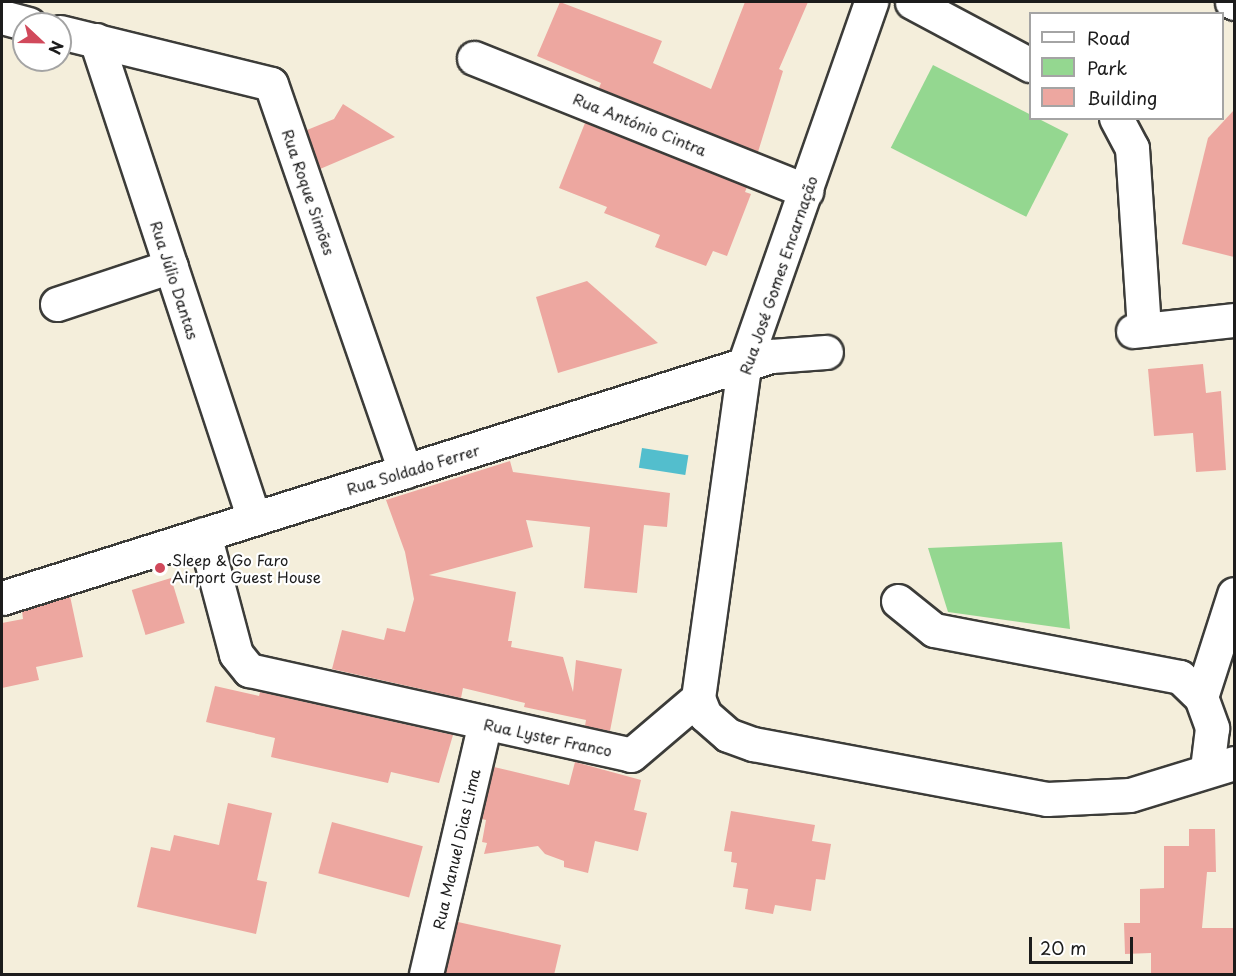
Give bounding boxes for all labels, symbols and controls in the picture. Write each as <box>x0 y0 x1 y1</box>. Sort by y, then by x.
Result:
north arrow <box>12 12 72 72</box>
legend <box>1029 12 1224 120</box>
text: Road <box>1087 24 1131 51</box>
text: N <box>43 38 70 58</box>
text: Park <box>1087 54 1127 81</box>
text: Building <box>1087 84 1157 111</box>
street label: Rua António Cintra <box>571 89 709 159</box>
street label: Rua Roque Simões <box>279 127 339 257</box>
street label: Rua José Gomes Encarnação <box>735 173 821 377</box>
street label: Rua Júlio Dantas <box>147 217 203 343</box>
street label: Rua Soldado Ferrer <box>344 440 482 498</box>
place label: Sleep & Go Faro Airport Guest House <box>172 550 322 585</box>
marker: Sleep & Go Faro Airport Guest House <box>153 561 167 575</box>
street label: Rua Lyster Franco <box>481 714 615 760</box>
street label: Rua Manuel Dias Lima <box>429 767 483 931</box>
scale bar <box>1032 925 1136 963</box>
text: 20 m <box>1040 934 1086 961</box>

